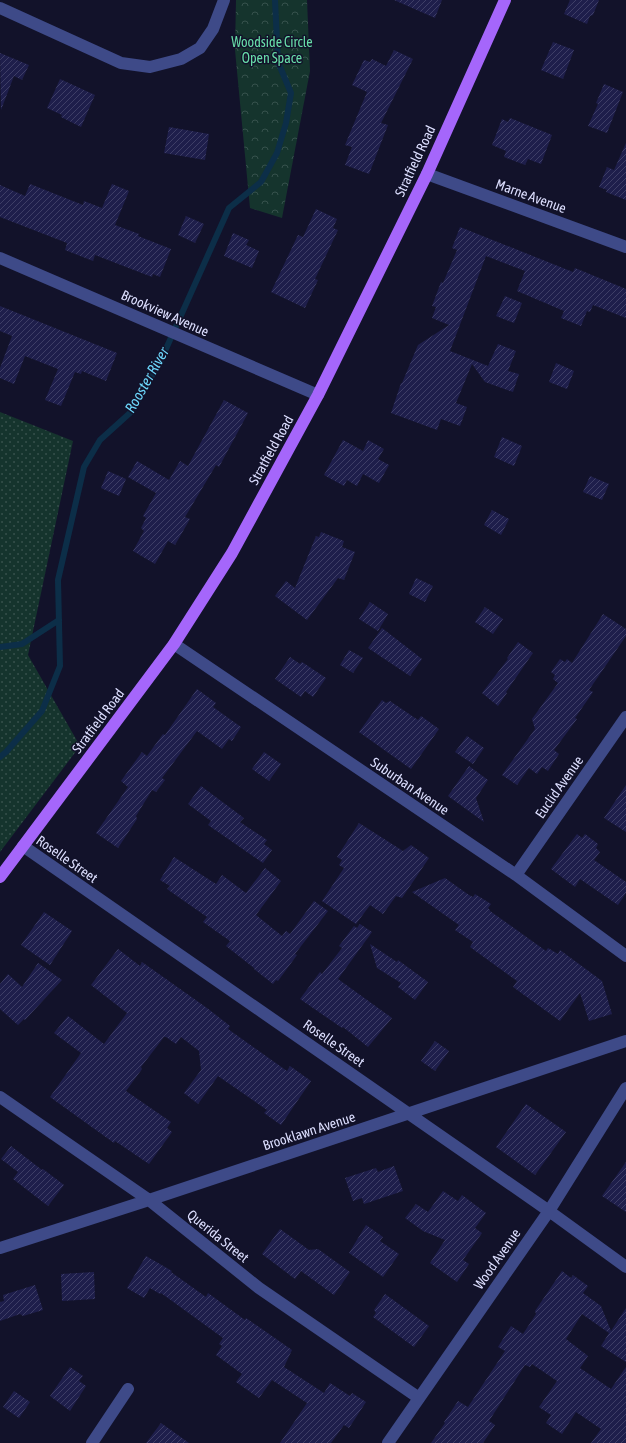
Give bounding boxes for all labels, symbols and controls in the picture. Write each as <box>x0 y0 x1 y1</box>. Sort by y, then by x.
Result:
park label: Woodside Circle Open Space <box>231 34 313 66</box>
street label: Stratfield Road <box>392 123 438 199</box>
street label: Marne Avenue <box>494 176 568 216</box>
street label: Brookview Avenue <box>119 287 211 339</box>
water label: Rooster River <box>121 344 172 415</box>
street label: Stratfield Road <box>245 413 297 487</box>
street label: Stratfield Road <box>69 686 127 756</box>
street label: Euclid Avenue <box>532 753 586 821</box>
street label: Suburban Avenue <box>368 754 452 818</box>
street label: Roselle Street <box>33 832 101 886</box>
street label: Roselle Street <box>300 1016 368 1070</box>
street label: Brooklawn Avenue <box>261 1109 357 1153</box>
street label: Querida Street <box>184 1206 252 1266</box>
street label: Wood Avenue <box>470 1226 524 1292</box>

